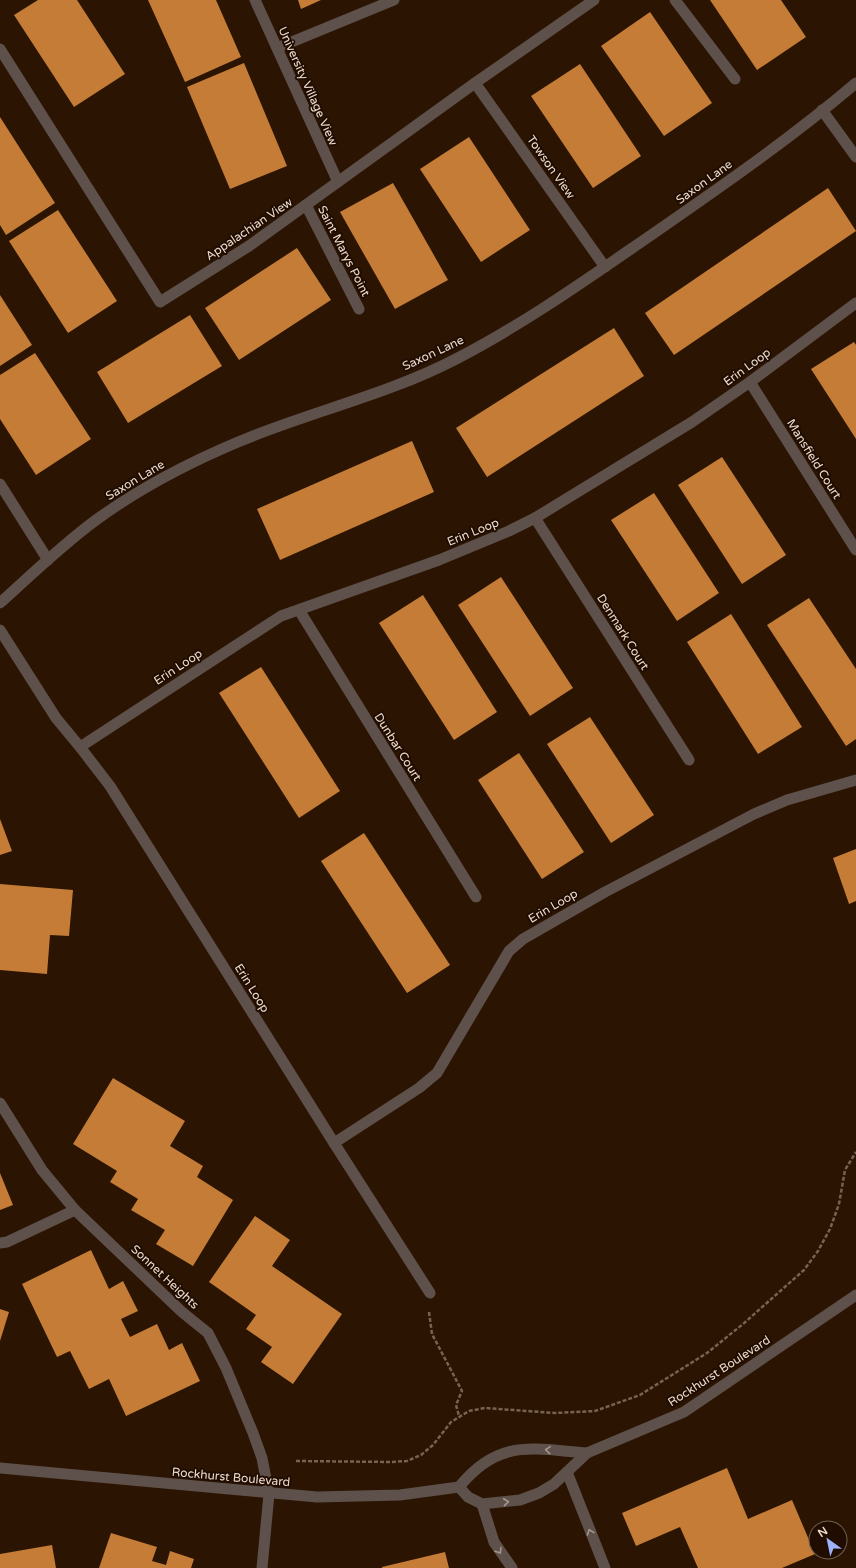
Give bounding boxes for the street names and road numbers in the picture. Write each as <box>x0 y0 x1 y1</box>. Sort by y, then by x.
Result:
street label: University Village View <box>275 24 341 148</box>
street label: Towson View <box>524 133 578 202</box>
street label: Saxon Lane <box>673 157 735 207</box>
street label: Appalachian View <box>203 194 296 263</box>
street label: Saint Marys Point <box>315 203 373 299</box>
street label: Saxon Lane <box>400 333 466 373</box>
street label: Erin Loop <box>721 345 773 389</box>
street label: Mansfield Court <box>784 417 844 502</box>
street label: Saxon Lane <box>103 457 167 503</box>
street label: Erin Loop <box>445 515 501 549</box>
street label: Denmark Court <box>594 591 652 673</box>
street label: Erin Loop <box>151 646 205 688</box>
street label: Dunbar Court <box>372 710 425 784</box>
street label: Erin Loop <box>526 886 580 926</box>
street label: Erin Loop <box>232 961 272 1015</box>
street label: Sonnet Heights <box>128 1242 202 1312</box>
street label: Rockhurst Boulevard <box>665 1333 773 1409</box>
street label: Rockhurst Boulevard <box>171 1465 291 1489</box>

